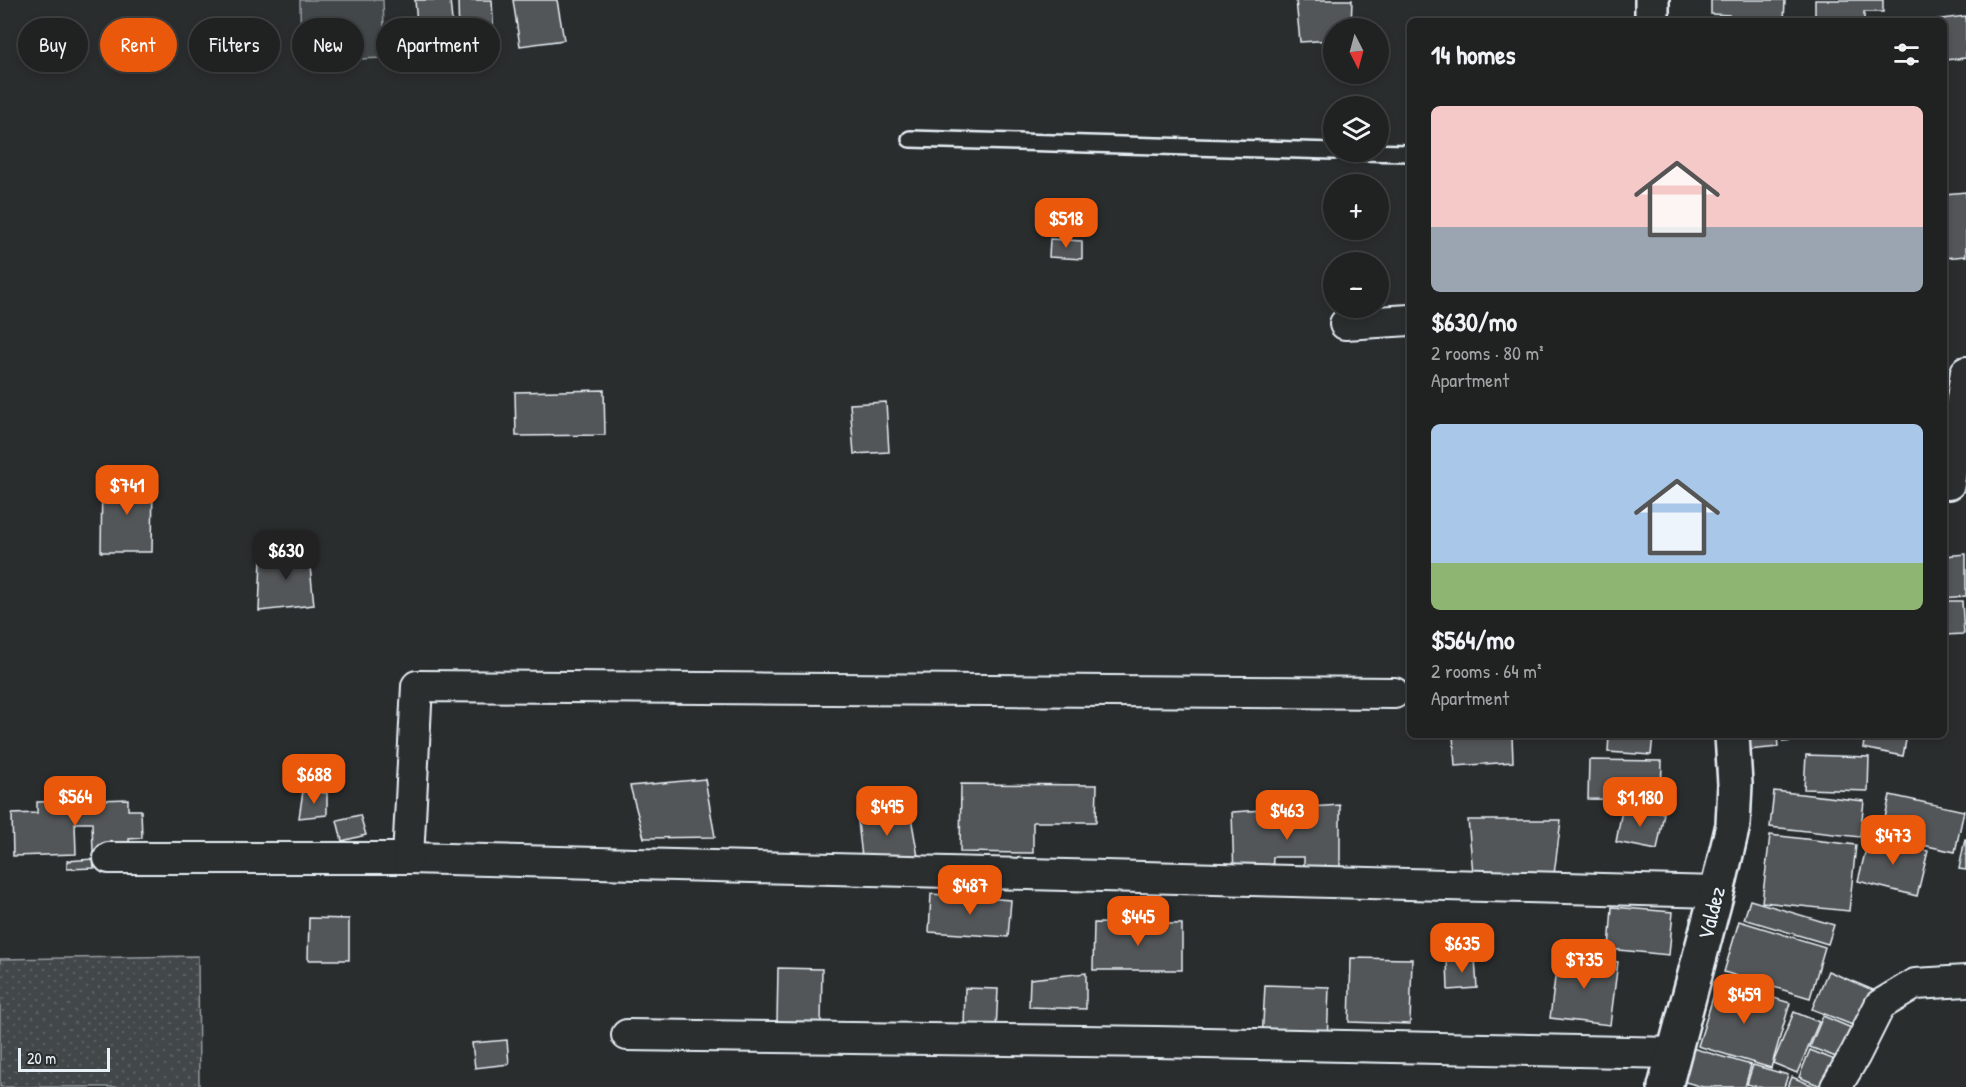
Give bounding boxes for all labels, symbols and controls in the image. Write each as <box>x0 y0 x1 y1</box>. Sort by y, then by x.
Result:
chip: Buy <box>18 18 88 72</box>
chip: Rent <box>100 18 177 72</box>
chip: Filters <box>189 18 280 72</box>
chip: New <box>292 18 364 72</box>
chip: Apartment <box>376 18 500 72</box>
north arrow <box>1323 18 1389 84</box>
map controls <box>1323 18 1389 318</box>
text: 14 homes <box>1431 37 1516 72</box>
icon: filters <box>1890 38 1923 71</box>
button: layers <box>1323 96 1389 162</box>
icon: home <box>1623 145 1731 253</box>
button: + <box>1323 174 1389 240</box>
pin: $518 <box>1030 198 1102 249</box>
text: $518 <box>1049 204 1083 231</box>
button: − <box>1323 252 1389 318</box>
text: $630/mo <box>1431 304 1517 339</box>
text: 2 rooms · 80 m² <box>1431 339 1544 366</box>
text: Apartment <box>1431 366 1509 393</box>
icon: home <box>1623 463 1731 571</box>
pin: $741 <box>91 465 163 516</box>
text: $741 <box>110 471 144 498</box>
pin: $630 <box>250 530 322 581</box>
text: $630 <box>268 536 304 563</box>
text: $564/mo <box>1431 622 1514 657</box>
text: 2 rooms · 64 m² <box>1431 657 1542 684</box>
text: Apartment <box>1431 684 1509 711</box>
pin: $688 <box>278 754 350 805</box>
text: $688 <box>296 760 332 787</box>
pin: $564 <box>39 776 111 827</box>
pin: $1,180 <box>1591 777 1689 828</box>
text: $564 <box>58 782 92 809</box>
text: $1,180 <box>1617 783 1663 810</box>
pin: $495 <box>851 786 923 837</box>
pin: $463 <box>1251 790 1323 841</box>
text: $495 <box>870 792 904 819</box>
text: $463 <box>1270 796 1304 823</box>
pin: $473 <box>1857 815 1929 866</box>
text: $473 <box>1875 821 1911 848</box>
pin: $487 <box>934 865 1006 916</box>
text: $487 <box>952 871 988 898</box>
street label: Valdez <box>1690 883 1732 943</box>
pin: $445 <box>1102 896 1174 947</box>
text: $445 <box>1121 902 1155 929</box>
pin: $635 <box>1426 923 1498 974</box>
text: $635 <box>1444 929 1480 956</box>
pin: $735 <box>1548 939 1620 990</box>
text: $735 <box>1565 945 1603 972</box>
pin: $459 <box>1708 974 1780 1025</box>
text: $459 <box>1727 980 1761 1007</box>
scale bar <box>18 1045 110 1072</box>
text: 20 m <box>27 1047 56 1069</box>

